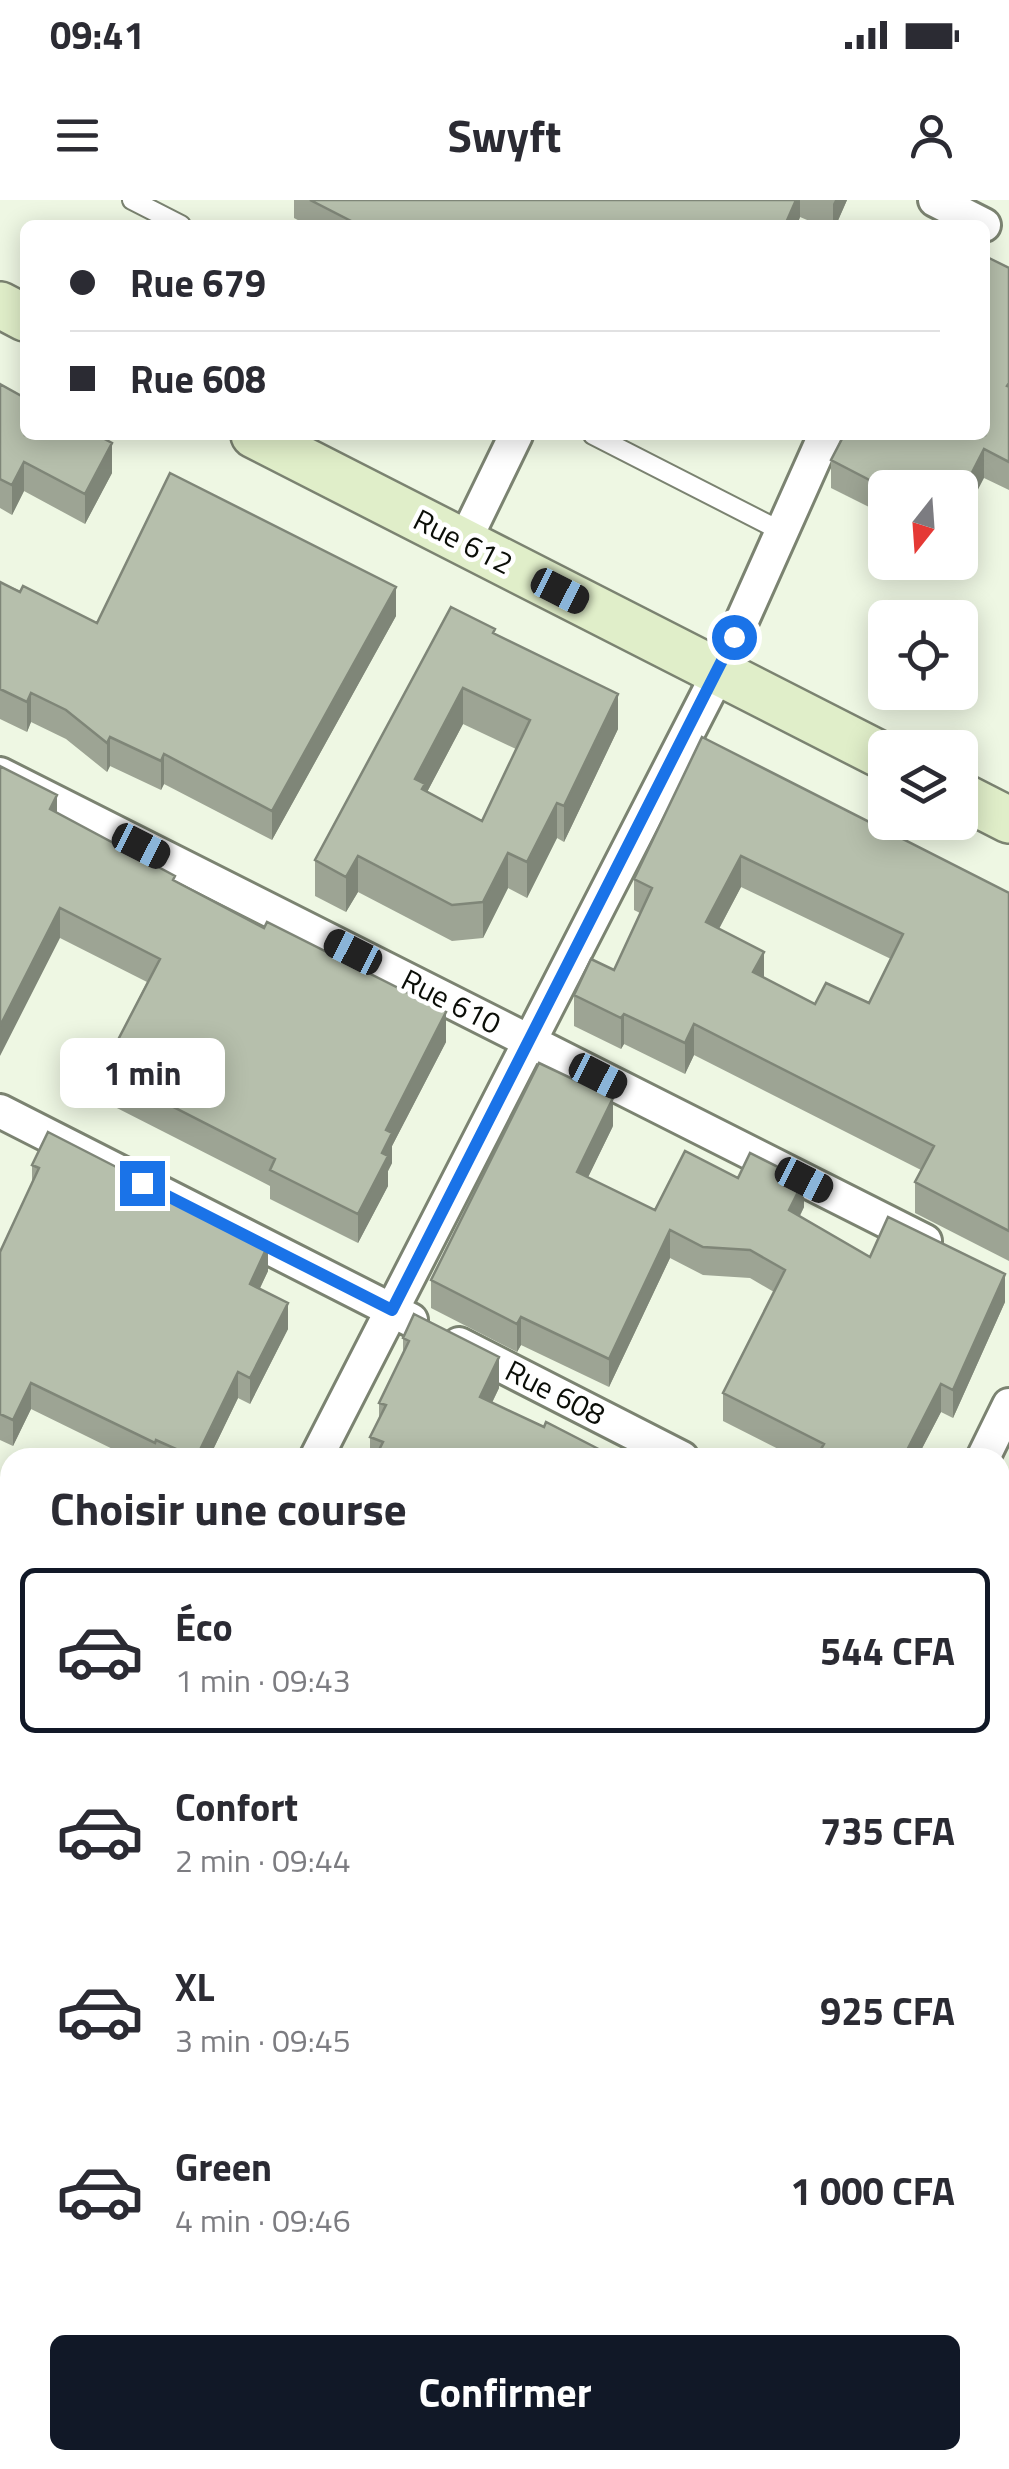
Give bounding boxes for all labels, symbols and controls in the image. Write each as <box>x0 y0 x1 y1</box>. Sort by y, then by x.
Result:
text: 09:41 <box>50 6 145 64</box>
text: Swyft <box>448 101 561 169</box>
icon: menu <box>50 108 105 163</box>
icon: person <box>904 108 959 163</box>
text: Rue 679 <box>130 254 266 312</box>
text: Rue 608 <box>130 350 266 408</box>
north arrow <box>868 470 978 580</box>
map controls <box>868 470 978 840</box>
street label: Rue 612 <box>406 496 521 586</box>
car <box>526 564 594 618</box>
button: locate <box>868 600 978 710</box>
route start <box>712 615 757 660</box>
button: layers <box>868 730 978 840</box>
car <box>107 819 175 873</box>
car <box>319 925 387 979</box>
street label: Rue 610 <box>394 956 509 1046</box>
callout: 1 min <box>59 1038 224 1108</box>
text: 1 min <box>104 1049 181 1097</box>
car <box>564 1049 632 1103</box>
car <box>770 1153 838 1207</box>
route end <box>120 1161 165 1206</box>
street label: Rue 608 <box>498 1347 613 1437</box>
text: Choisir une course <box>50 1474 407 1542</box>
text: Éco <box>175 1598 233 1656</box>
icon: car <box>55 1606 145 1696</box>
text: 544 CFA <box>820 1622 955 1680</box>
text: 1 min · 09:43 <box>175 1656 351 1704</box>
text: Confort <box>175 1778 298 1836</box>
icon: car <box>55 1786 145 1876</box>
text: 735 CFA <box>820 1802 955 1860</box>
text: 2 min · 09:44 <box>175 1836 351 1884</box>
text: XL <box>175 1958 215 2016</box>
icon: car <box>55 1966 145 2056</box>
text: 925 CFA <box>820 1982 955 2040</box>
text: 3 min · 09:45 <box>175 2016 351 2064</box>
text: Green <box>175 2138 272 2196</box>
icon: car <box>55 2146 145 2236</box>
text: 1 000 CFA <box>790 2162 955 2220</box>
text: 4 min · 09:46 <box>175 2196 351 2244</box>
button: Confirmer <box>50 2335 960 2450</box>

